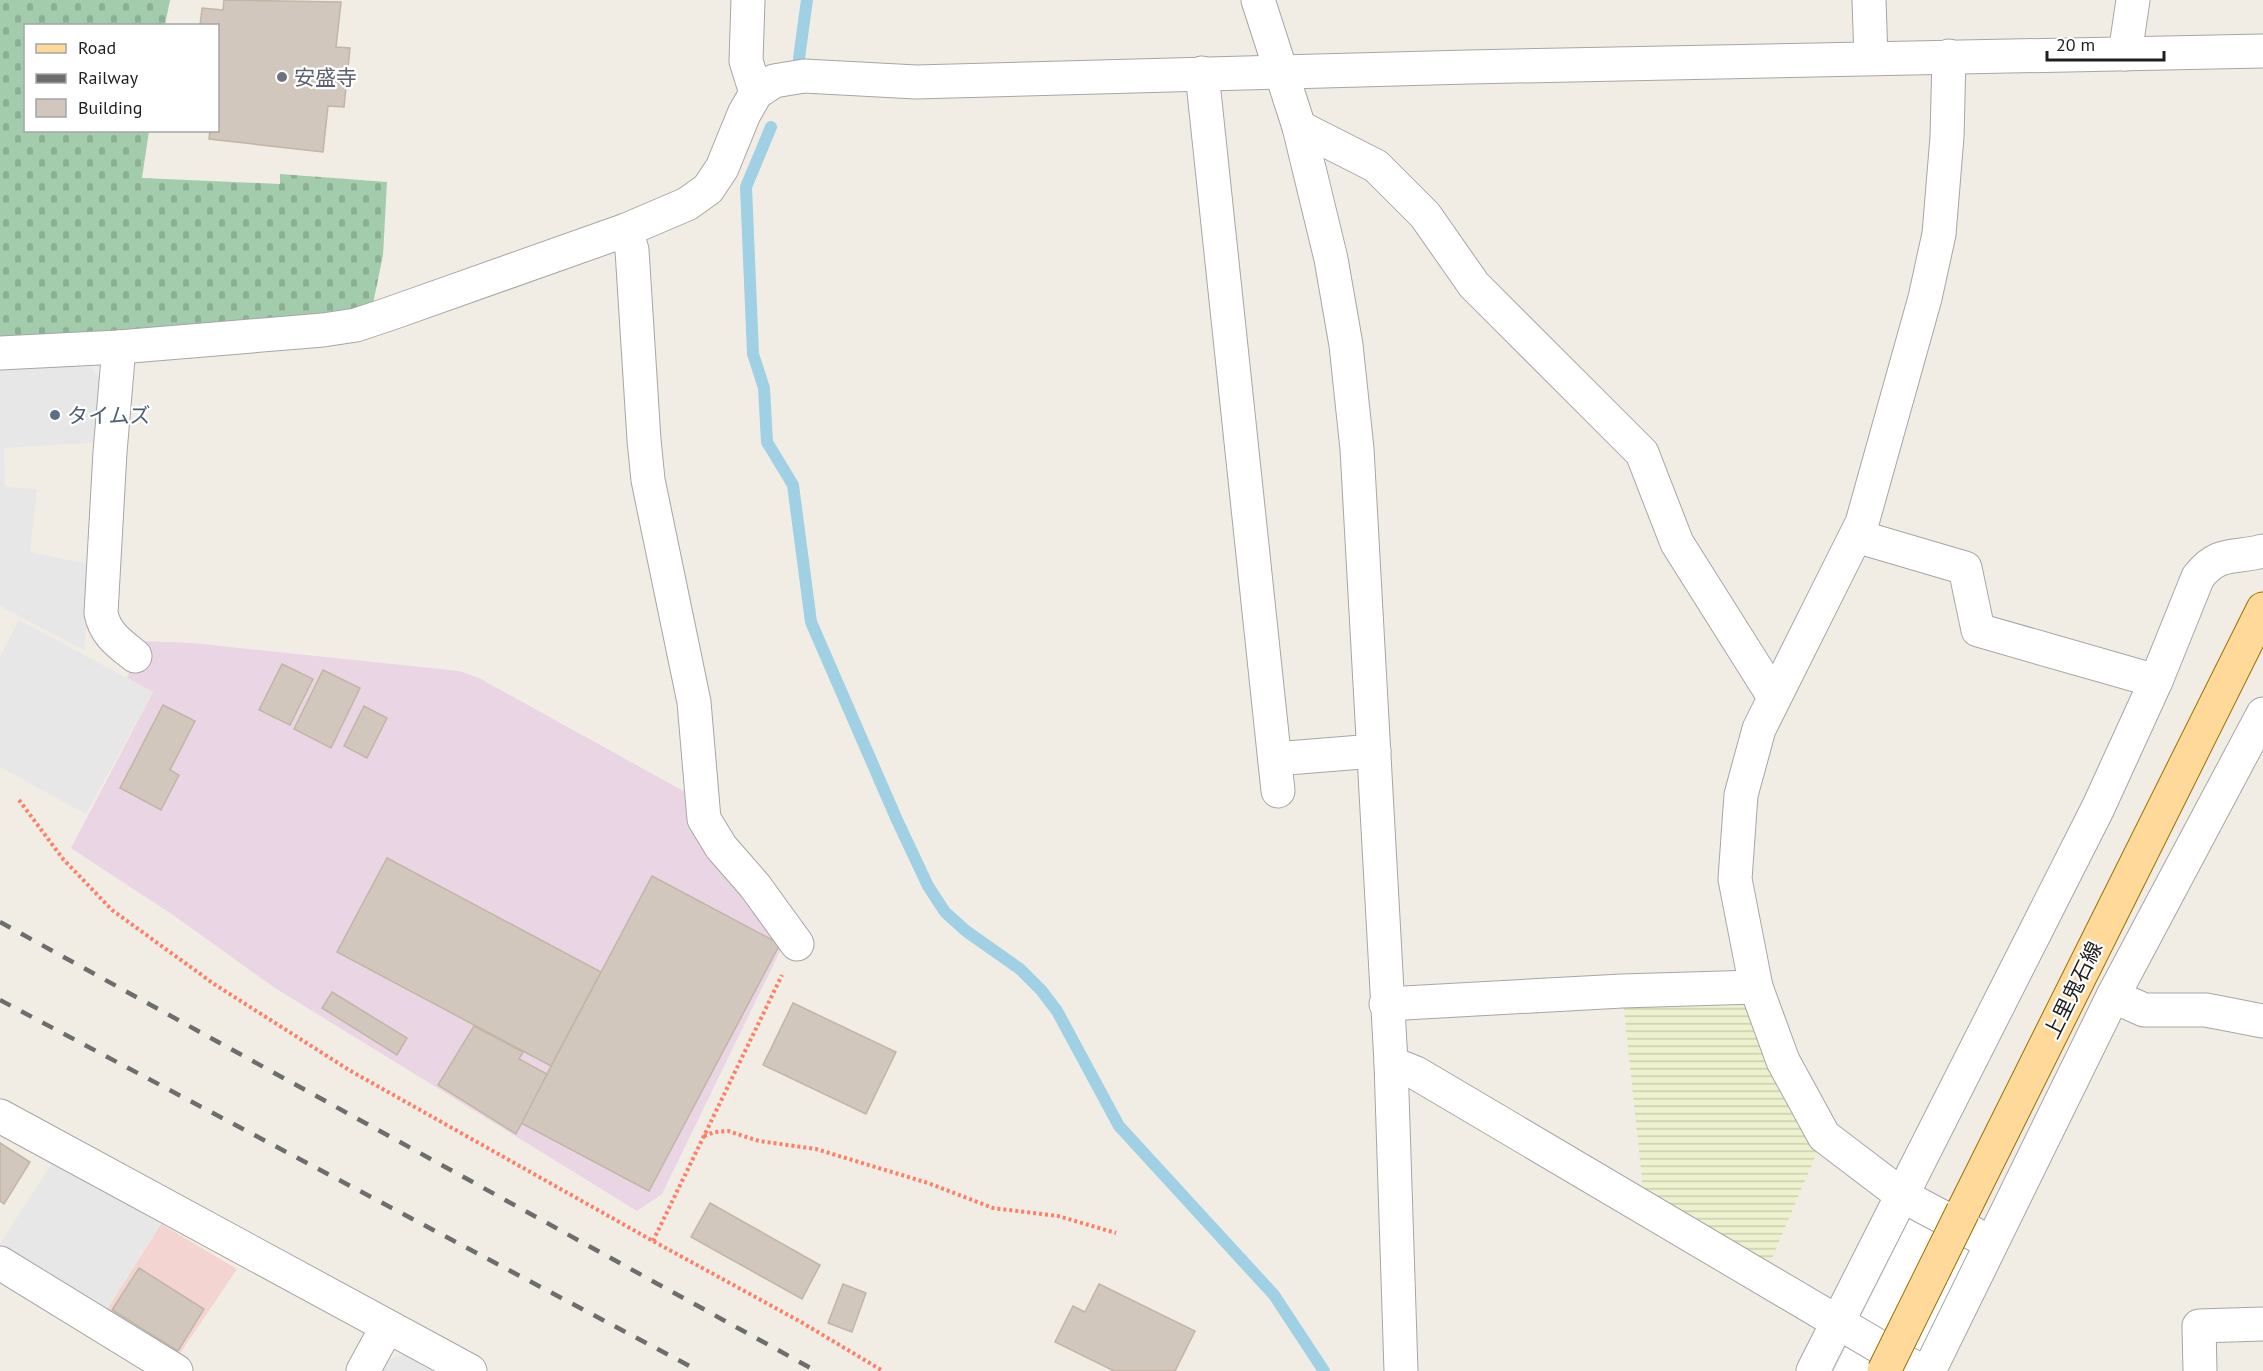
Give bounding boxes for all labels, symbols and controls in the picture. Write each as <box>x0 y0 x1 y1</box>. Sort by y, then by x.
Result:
legend <box>24 24 219 132</box>
scale bar <box>2047 24 2164 62</box>
text: 20 m <box>2056 33 2095 56</box>
text: Road <box>78 36 116 59</box>
place label: 安盛寺 <box>294 64 357 91</box>
text: Railway <box>78 66 139 89</box>
marker: 安盛寺 <box>275 70 289 84</box>
text: Building <box>78 96 142 119</box>
place label: タイムズ <box>67 402 151 429</box>
marker: タイムズ <box>48 408 62 422</box>
street label: 上里鬼石線 <box>2038 937 2108 1043</box>

